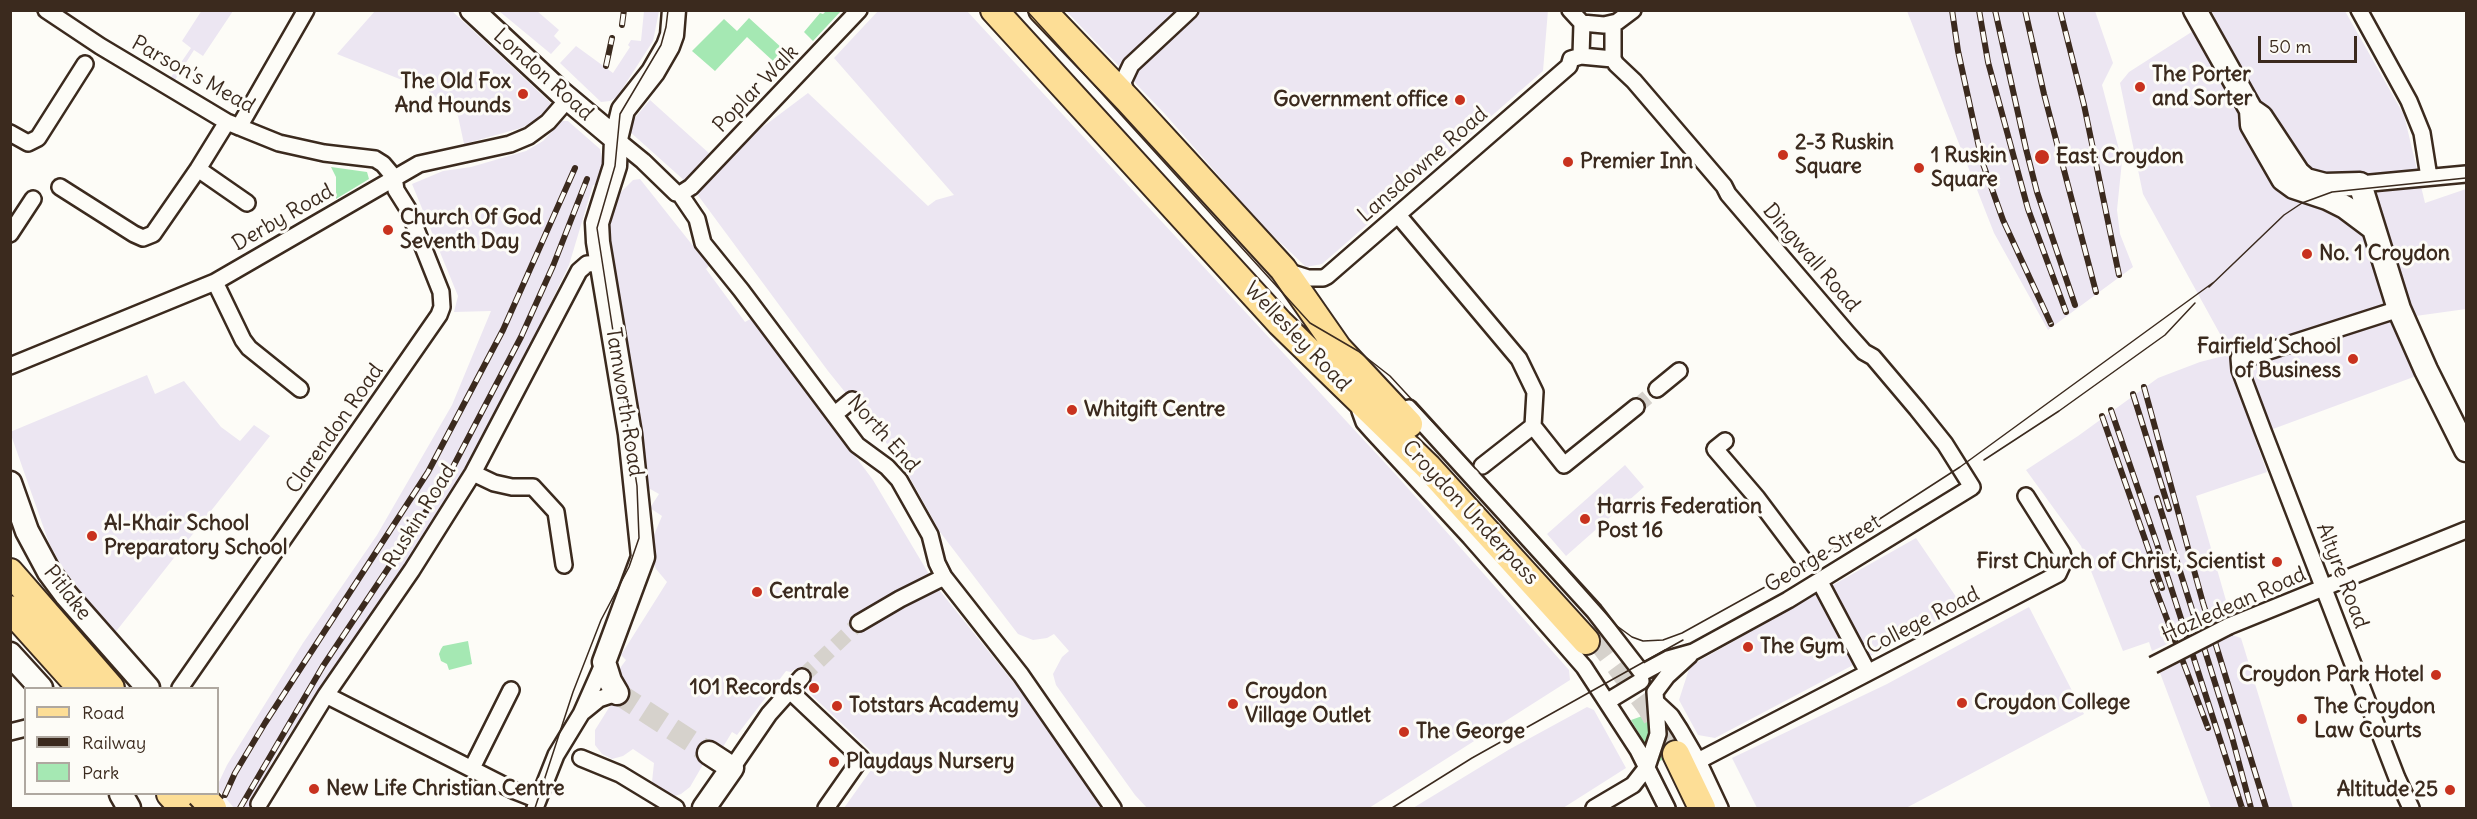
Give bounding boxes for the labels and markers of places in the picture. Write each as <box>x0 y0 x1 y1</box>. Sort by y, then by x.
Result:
place label: The Porter and Sorter <box>2152 62 2252 112</box>
place label: The Old Fox And Hounds <box>395 69 511 119</box>
marker: The Porter and Sorter <box>2133 80 2147 94</box>
marker: The Old Fox And Hounds <box>516 87 530 101</box>
place label: Government office <box>1273 87 1448 113</box>
marker: Government office <box>1453 93 1467 107</box>
place label: 2-3 Ruskin Square <box>1795 130 1894 180</box>
place label: 1 Ruskin Square <box>1931 143 2007 193</box>
place label: East Croydon <box>2056 144 2184 170</box>
marker: 2-3 Ruskin Square <box>1776 148 1790 162</box>
marker: East Croydon <box>2033 148 2051 166</box>
place label: Premier Inn <box>1580 149 1693 175</box>
marker: Premier Inn <box>1561 155 1575 169</box>
marker: 1 Ruskin Square <box>1912 161 1926 175</box>
place label: Church Of God Seventh Day <box>400 205 542 255</box>
marker: Church Of God Seventh Day <box>381 223 395 237</box>
place label: No. 1 Croydon <box>2319 241 2450 267</box>
marker: No. 1 Croydon <box>2300 247 2314 261</box>
place label: Fairfield School of Business <box>2197 334 2341 384</box>
marker: Fairfield School of Business <box>2346 352 2360 366</box>
place label: Whitgift Centre <box>1084 397 1225 423</box>
marker: Whitgift Centre <box>1065 403 1079 417</box>
place label: Harris Federation Post 16 <box>1597 494 1762 544</box>
place label: Al-Khair School Preparatory School <box>104 511 287 561</box>
marker: Harris Federation Post 16 <box>1578 512 1592 526</box>
marker: Al-Khair School Preparatory School <box>85 529 99 543</box>
place label: First Church of Christ, Scientist <box>1976 549 2265 575</box>
marker: First Church of Christ, Scientist <box>2270 555 2284 569</box>
place label: Centrale <box>769 579 849 605</box>
marker: Centrale <box>750 585 764 599</box>
place label: The Gym <box>1760 634 1845 660</box>
marker: The Gym <box>1741 640 1755 654</box>
place label: Croydon Park Hotel <box>2239 662 2424 688</box>
marker: Croydon Park Hotel <box>2429 668 2443 682</box>
place label: 101 Records <box>690 675 802 701</box>
place label: Croydon Village Outlet <box>1245 679 1371 729</box>
marker: 101 Records <box>807 681 821 695</box>
place label: Croydon College <box>1974 690 2130 716</box>
place label: Totstars Academy <box>849 693 1019 719</box>
place label: The Croydon Law Courts <box>2314 694 2436 744</box>
marker: Croydon College <box>1955 696 1969 710</box>
marker: Croydon Village Outlet <box>1226 697 1240 711</box>
marker: Totstars Academy <box>830 699 844 713</box>
marker: The Croydon Law Courts <box>2295 712 2309 726</box>
place label: The George <box>1416 719 1525 745</box>
marker: The George <box>1397 725 1411 739</box>
place label: Playdays Nursery <box>846 749 1014 775</box>
marker: Playdays Nursery <box>827 755 841 769</box>
place label: New Life Christian Centre <box>326 776 565 802</box>
place label: Altitude 25 <box>2337 777 2438 803</box>
marker: New Life Christian Centre <box>307 782 321 796</box>
marker: Altitude 25 <box>2443 783 2457 797</box>

